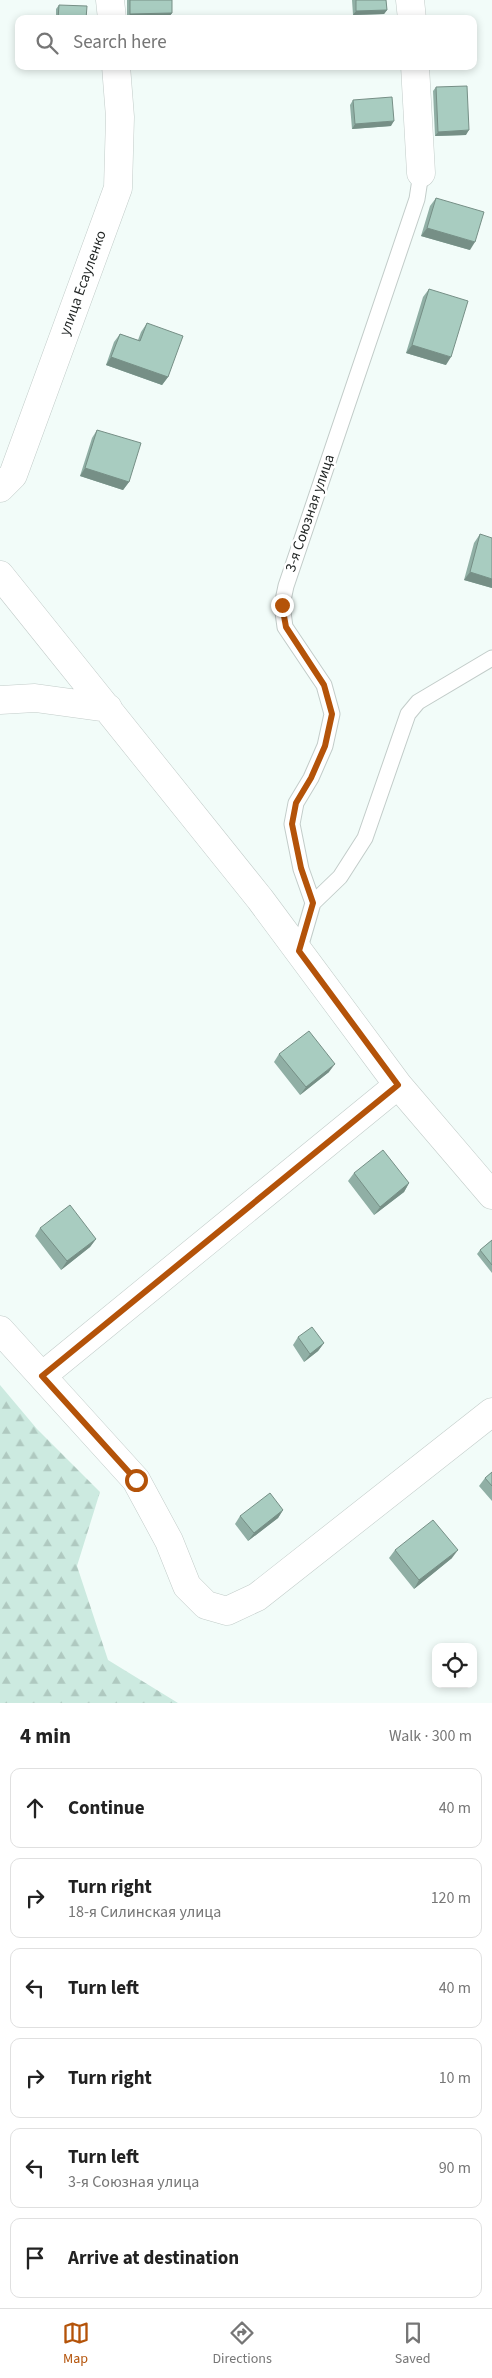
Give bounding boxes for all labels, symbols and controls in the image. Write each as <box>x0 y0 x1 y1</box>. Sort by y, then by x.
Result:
search box <box>15 15 477 70</box>
icon: search <box>33 29 61 57</box>
text: Search here <box>73 29 167 56</box>
street label: улица Есауленко <box>54 228 112 338</box>
street label: 3-я Союзная улица <box>280 451 340 575</box>
route end <box>271 594 294 617</box>
route start <box>125 1469 148 1492</box>
map controls <box>432 1643 477 1688</box>
button: locate <box>432 1643 477 1688</box>
text: 4 min <box>20 1721 71 1751</box>
text: Walk · 300 m <box>389 1725 472 1747</box>
icon: ahead <box>21 1794 49 1822</box>
text: Continue <box>68 1795 145 1822</box>
text: 40 m <box>439 1797 471 1819</box>
text: Turn right <box>68 1874 152 1901</box>
icon: right <box>21 1884 49 1912</box>
text: 120 m <box>431 1887 471 1909</box>
text: 18-я Силинская улица <box>68 1901 221 1923</box>
icon: left <box>21 1974 49 2002</box>
text: Turn left <box>68 1975 139 2002</box>
text: 40 m <box>439 1977 471 1999</box>
icon: right <box>21 2064 49 2092</box>
text: Turn right <box>68 2065 152 2092</box>
text: 10 m <box>439 2067 471 2089</box>
text: Turn left <box>68 2144 139 2171</box>
icon: left <box>21 2154 49 2182</box>
text: 90 m <box>439 2157 471 2179</box>
text: 3-я Союзная улица <box>68 2171 199 2193</box>
icon: arrive <box>21 2244 49 2272</box>
text: Arrive at destination <box>68 2245 239 2272</box>
tab: Map <box>62 2319 90 2369</box>
tab: Directions <box>213 2319 272 2369</box>
tab: Saved <box>395 2319 430 2369</box>

